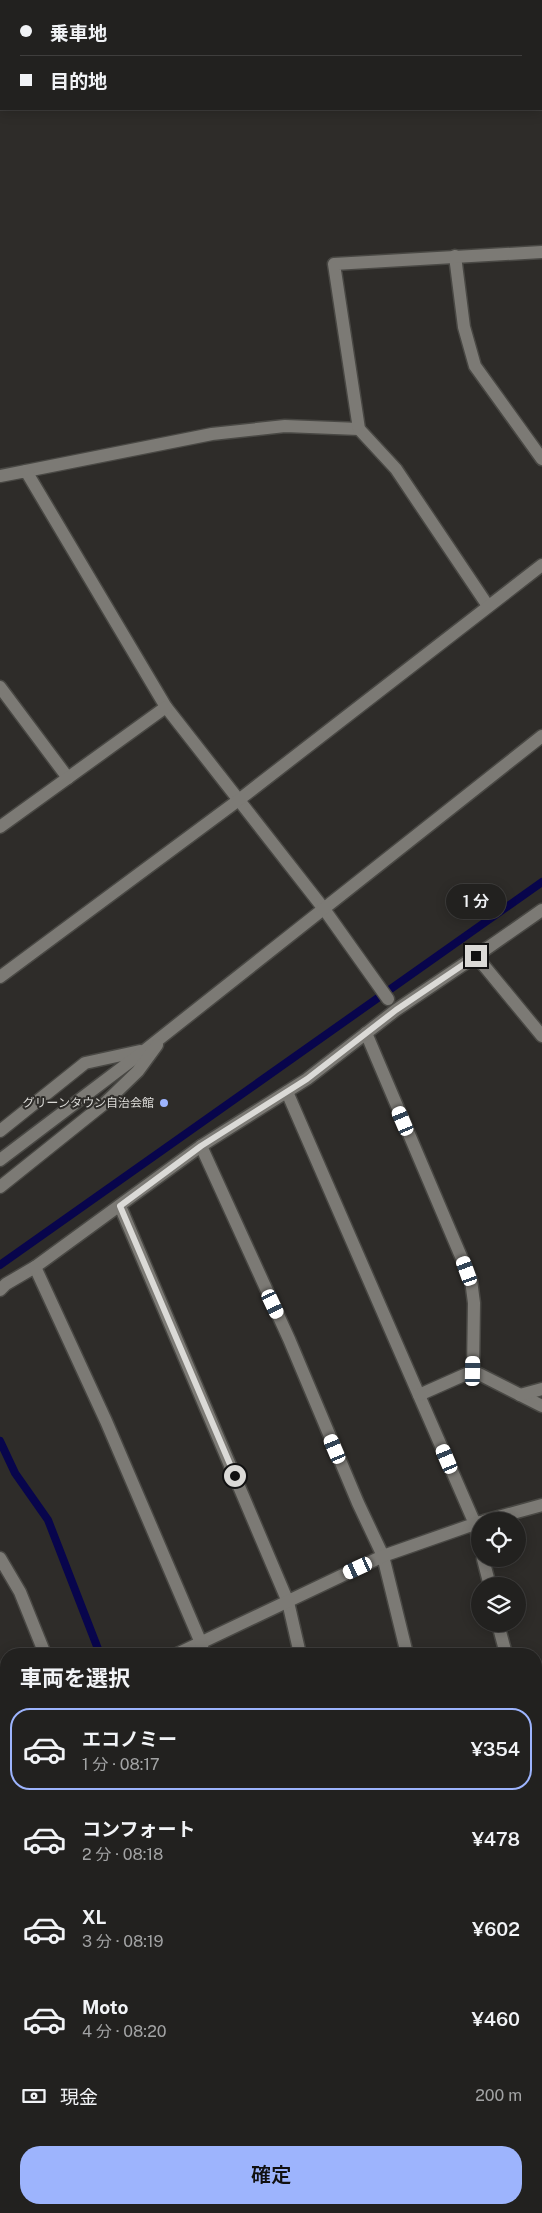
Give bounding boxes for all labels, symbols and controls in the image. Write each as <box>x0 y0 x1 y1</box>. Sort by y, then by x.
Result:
text: 乗車地 <box>50 22 107 44</box>
text: 目的地 <box>50 70 107 92</box>
callout: 1 分 <box>446 884 506 918</box>
text: 1 分 <box>463 892 489 911</box>
route end <box>465 945 487 967</box>
place label: グリーンタウン自治会館 <box>23 1096 154 1110</box>
marker: グリーンタウン自治会館 <box>158 1097 170 1109</box>
car <box>390 1104 415 1138</box>
car <box>454 1254 479 1288</box>
car <box>259 1287 286 1321</box>
car <box>465 1356 480 1386</box>
car <box>322 1432 347 1466</box>
car <box>434 1442 459 1476</box>
route start <box>224 1465 246 1487</box>
map controls <box>471 1512 526 1632</box>
button: locate <box>471 1512 526 1567</box>
car <box>341 1555 374 1581</box>
button: layers <box>471 1577 526 1632</box>
text: 車両を選択 <box>20 1665 130 1691</box>
icon: car <box>22 1727 67 1772</box>
text: エコノミー <box>82 1728 177 1750</box>
text: ¥354 <box>471 1738 520 1760</box>
text: 1 分 · 08:17 <box>82 1755 160 1774</box>
icon: car <box>22 1817 67 1862</box>
text: コンフォート <box>82 1818 195 1840</box>
text: ¥478 <box>472 1828 520 1850</box>
text: 2 分 · 08:18 <box>82 1845 163 1864</box>
text: XL <box>82 1906 107 1928</box>
icon: car <box>22 1907 67 1952</box>
text: ¥602 <box>472 1918 520 1940</box>
text: 3 分 · 08:19 <box>82 1932 163 1951</box>
text: Moto <box>82 1996 128 2018</box>
icon: car <box>22 1997 67 2042</box>
text: ¥460 <box>472 2008 520 2030</box>
text: 4 分 · 08:20 <box>82 2022 167 2041</box>
icon: cash <box>20 2082 48 2110</box>
text: 現金 <box>60 2086 98 2108</box>
text: 200 m <box>475 2086 522 2105</box>
button: 確定 <box>20 2146 522 2204</box>

